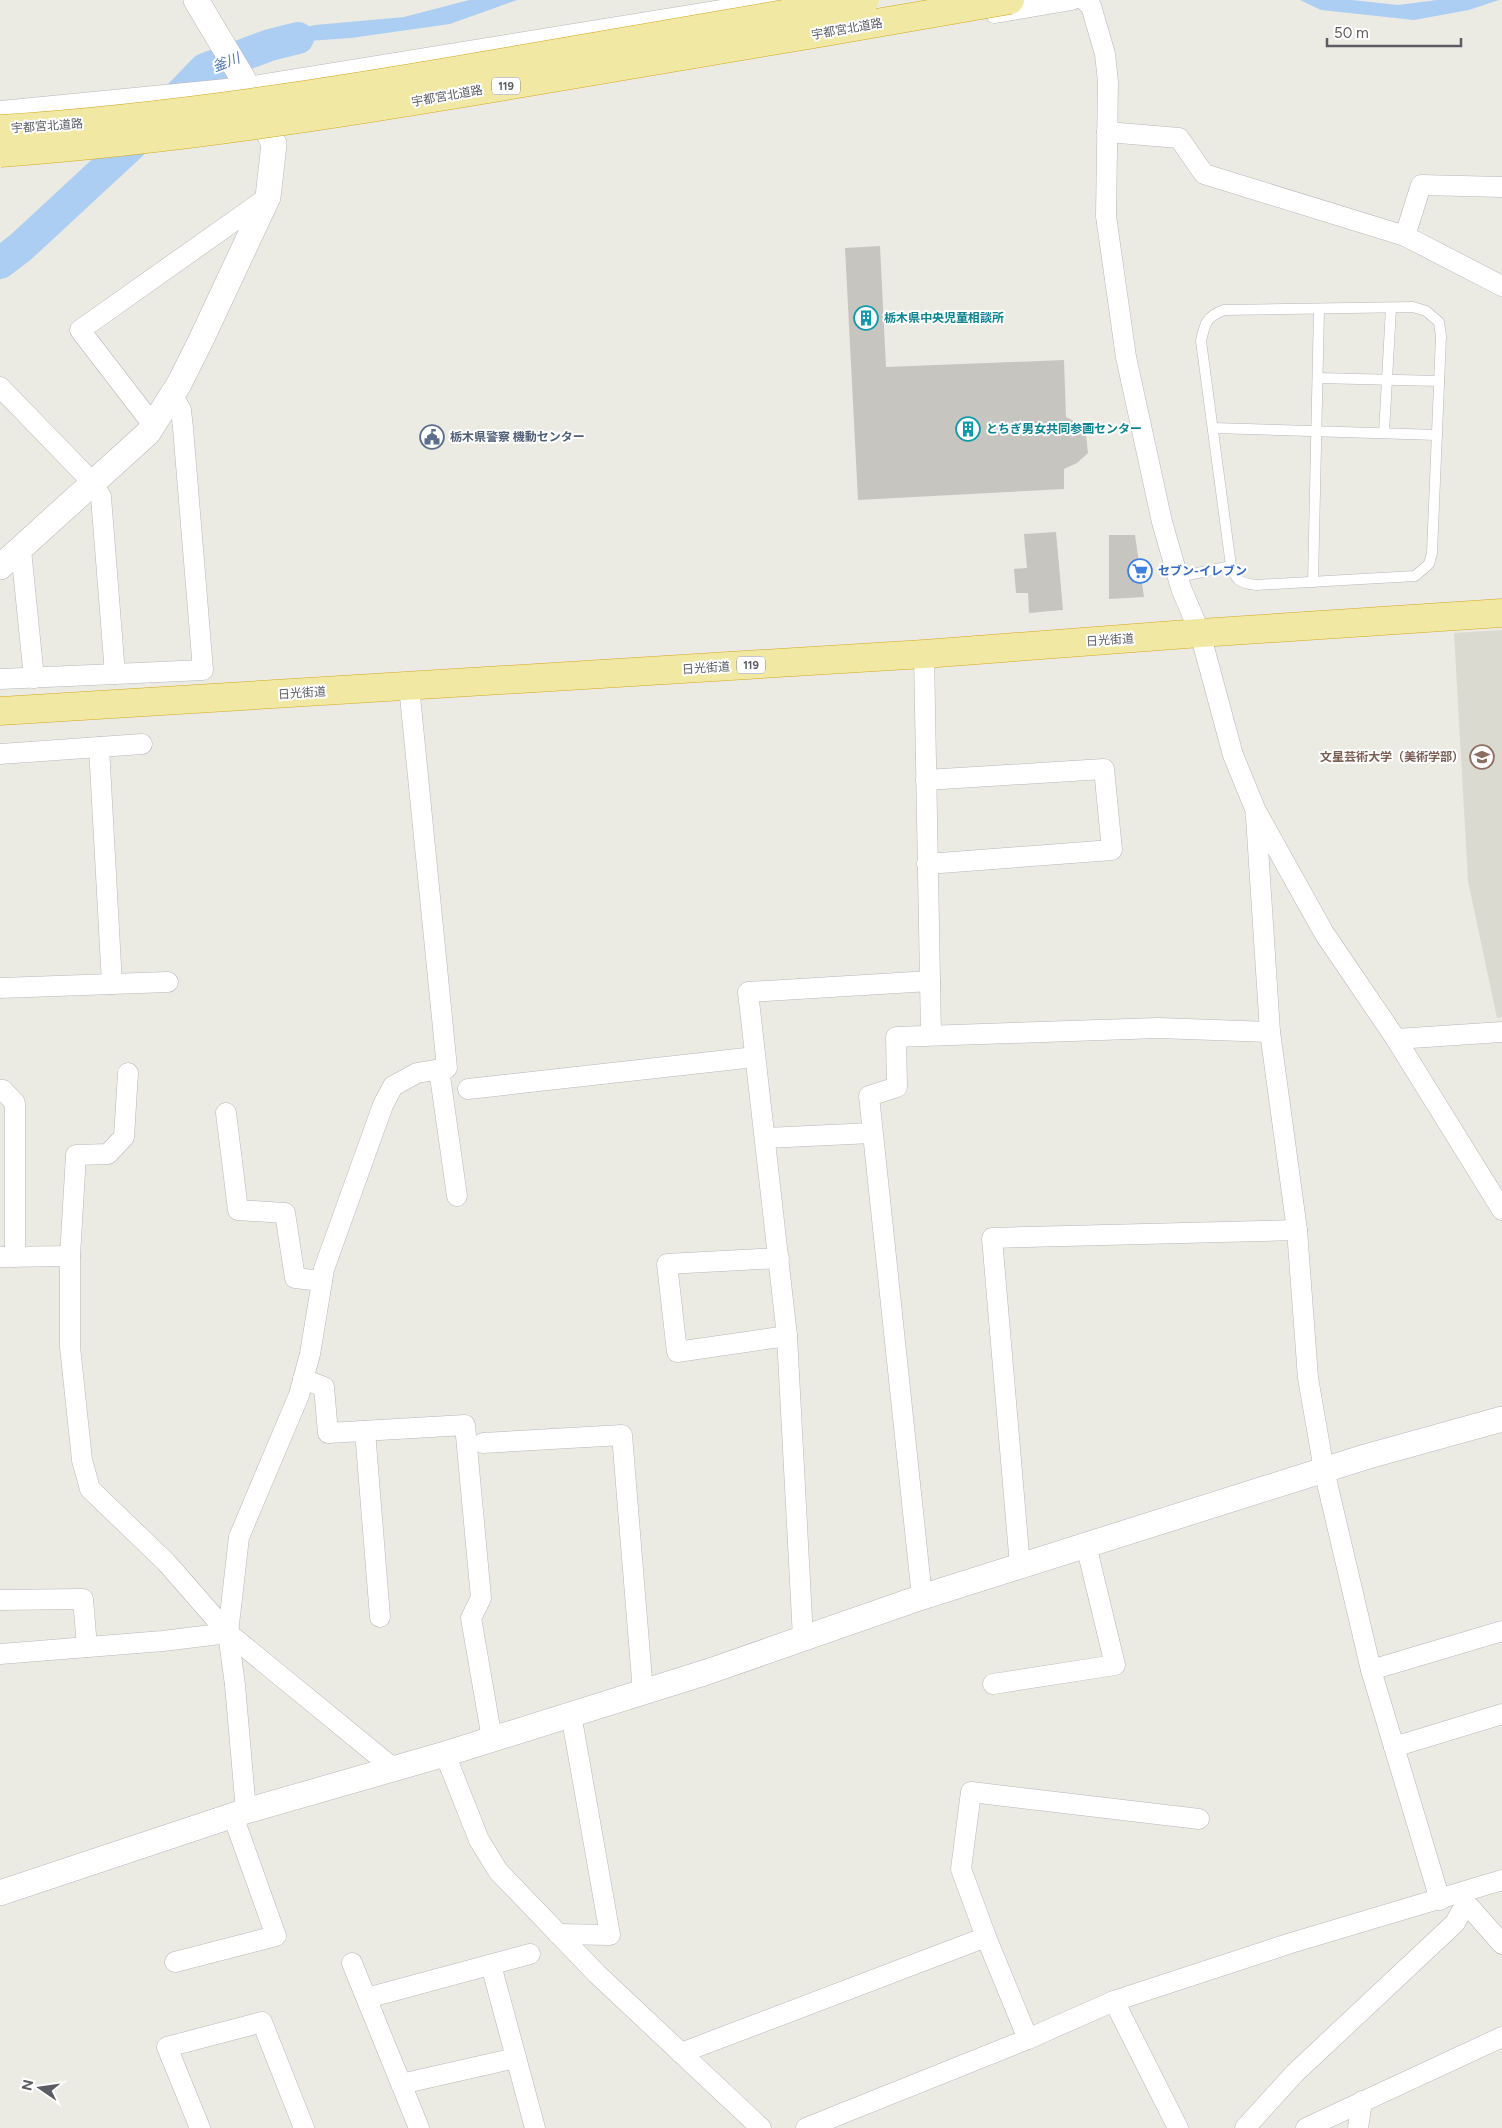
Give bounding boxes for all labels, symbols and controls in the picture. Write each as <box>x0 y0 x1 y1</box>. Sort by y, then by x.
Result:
scale bar <box>1327 15 1461 47</box>
street label: 宇都宮北道路 <box>810 16 884 42</box>
text: 50 m <box>1334 24 1369 42</box>
water label: 釜川 <box>210 49 244 75</box>
road number: 119 <box>492 78 520 94</box>
street label: 宇都宮北道路 <box>410 83 484 109</box>
street label: 宇都宮北道路 <box>11 117 83 135</box>
building icon: 栃木県中央児童相談所 <box>853 305 879 331</box>
place label: 栃木県中央児童相談所 <box>884 311 1004 325</box>
building icon: とちぎ男女共同参画センター <box>955 416 981 442</box>
place label: とちぎ男女共同参画センター <box>986 422 1142 436</box>
public building icon: 栃木県警察 機動センター <box>419 424 445 450</box>
place label: 栃木県警察 機動センター <box>450 430 585 444</box>
supermarket icon: セブン-イレブン <box>1127 558 1153 584</box>
place label: セブン-イレブン <box>1158 564 1247 578</box>
street label: 日光街道 <box>1086 631 1134 649</box>
road number: 119 <box>737 656 765 674</box>
street label: 日光街道 <box>682 659 730 677</box>
street label: 日光街道 <box>278 684 326 702</box>
school or university icon: 文星芸術大学（美術学部） <box>1469 744 1495 770</box>
place label: 文星芸術大学（美術学部） <box>1320 750 1464 764</box>
north arrow <box>15 2063 65 2113</box>
text: N <box>18 2078 37 2092</box>

